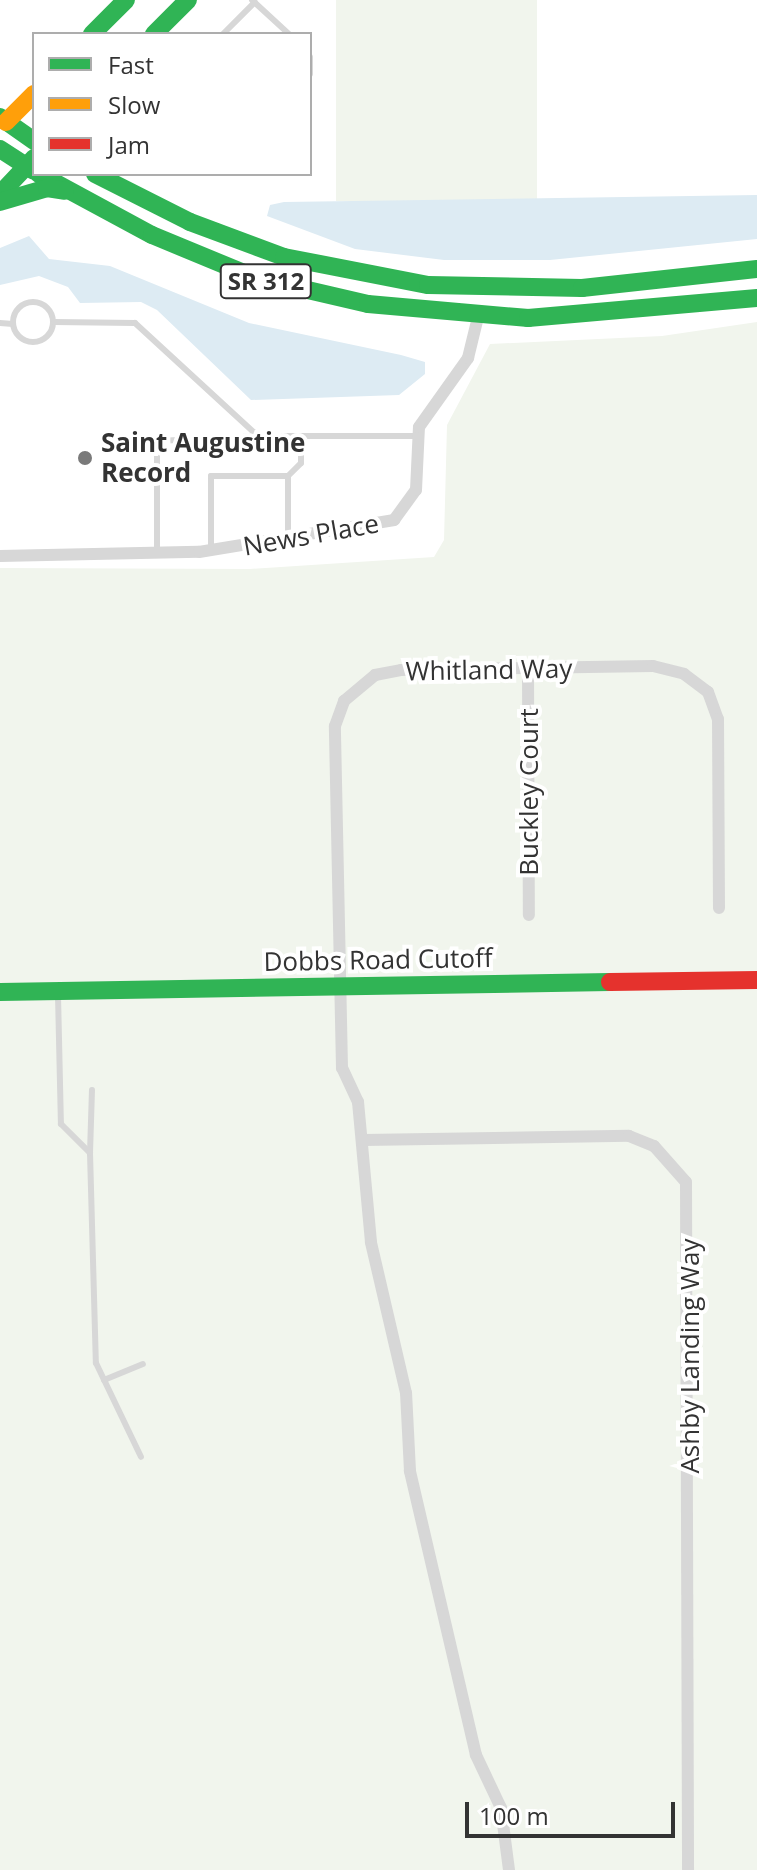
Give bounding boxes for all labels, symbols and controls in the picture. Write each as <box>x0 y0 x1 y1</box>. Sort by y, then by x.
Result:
legend <box>32 32 312 176</box>
text: Fast <box>108 48 154 81</box>
text: Slow <box>108 88 160 121</box>
text: Jam <box>108 128 150 161</box>
road number: SR 312 <box>218 261 314 301</box>
place label: Saint Augustine Record <box>101 427 305 488</box>
marker: Saint Augustine Record <box>76 449 94 467</box>
street label: News Place <box>241 508 381 562</box>
street label: Whitland Way <box>405 653 573 687</box>
street label: Buckley Court <box>513 708 545 876</box>
street label: Dobbs Road Cutoff <box>263 942 493 978</box>
street label: Ashby Landing Way <box>674 1238 706 1474</box>
scale bar <box>469 1786 679 1836</box>
text: 100 m <box>479 1799 549 1832</box>

